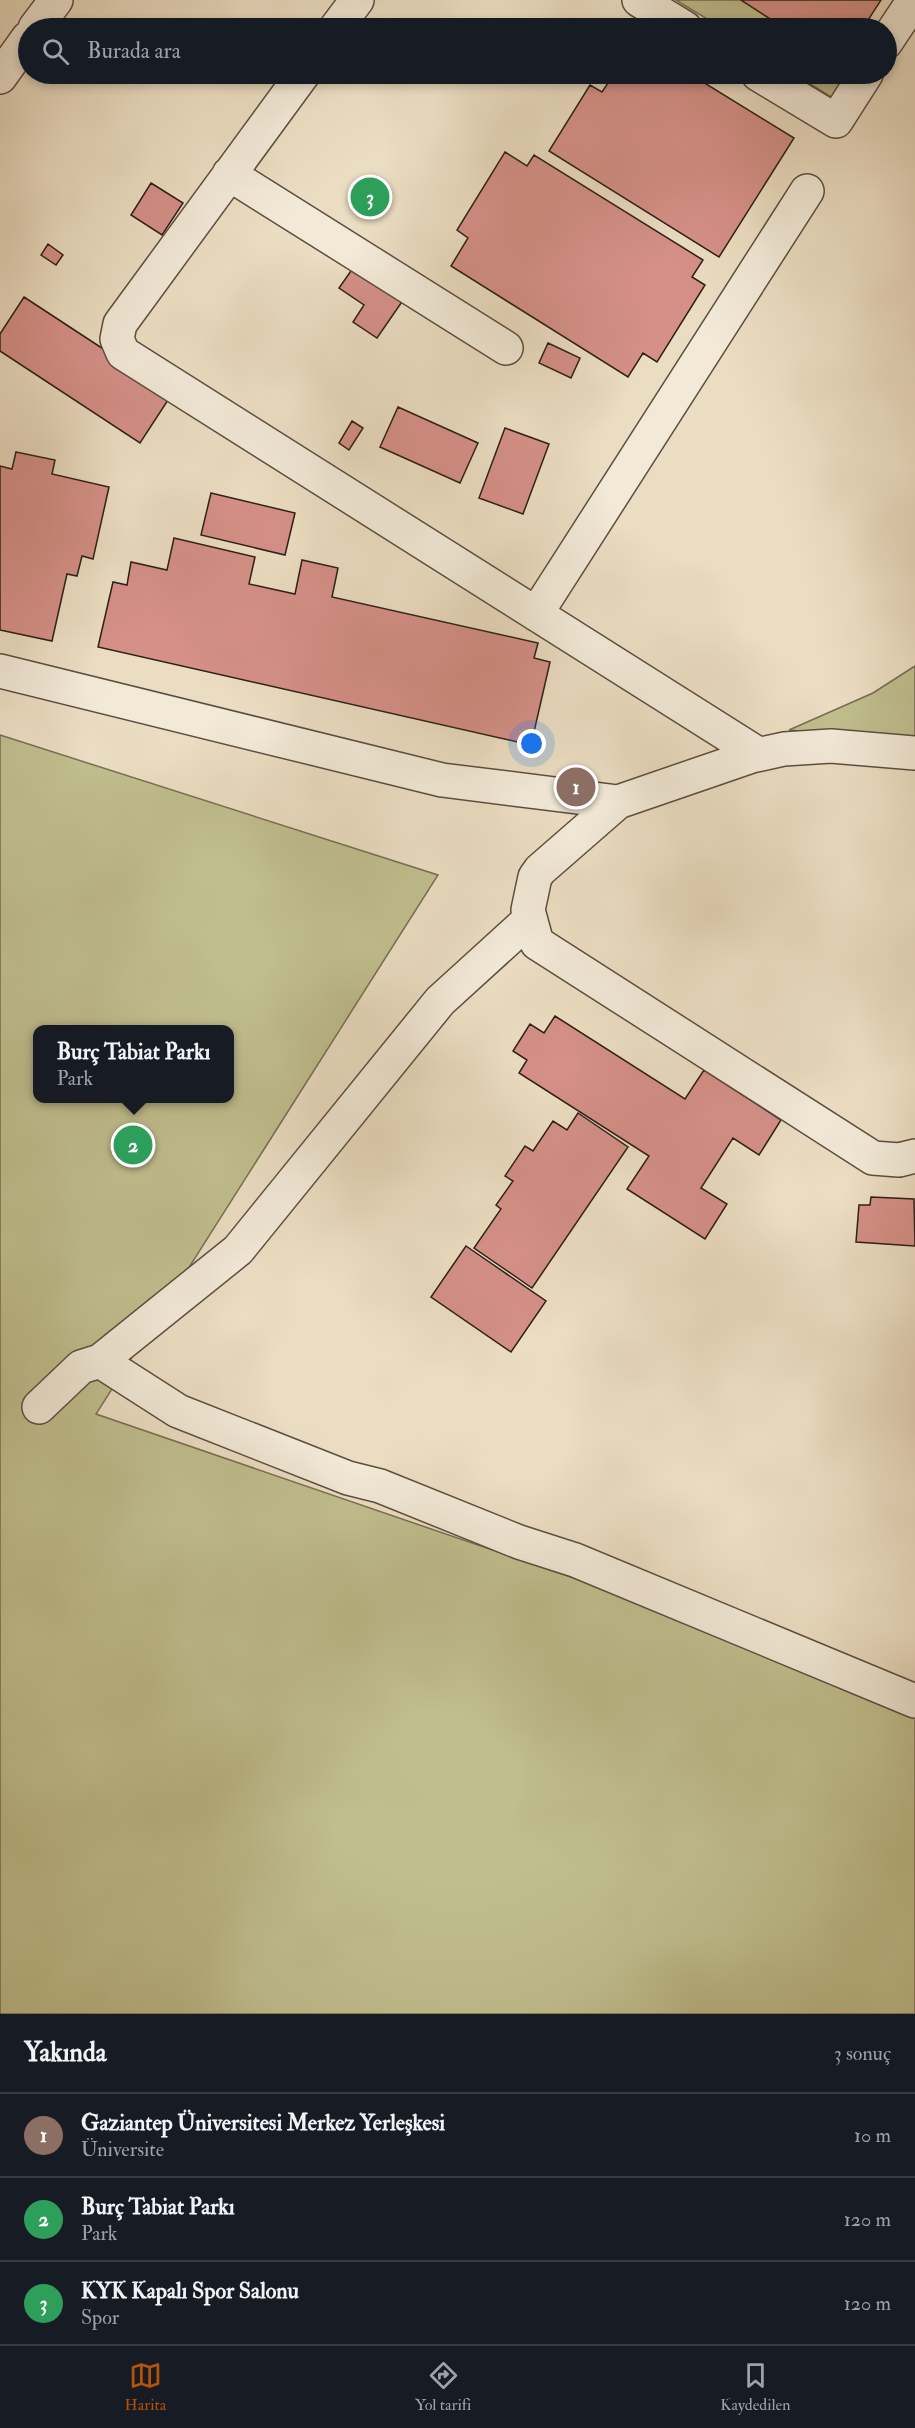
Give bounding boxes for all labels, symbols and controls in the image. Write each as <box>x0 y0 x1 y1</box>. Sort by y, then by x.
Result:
search box <box>18 18 897 84</box>
icon: search <box>39 35 72 68</box>
text: Burada ara <box>87 37 181 65</box>
pin: 3 <box>350 174 389 220</box>
your location <box>517 729 546 758</box>
pin: 1 <box>556 764 596 810</box>
popup <box>33 1025 234 1103</box>
text: Burç Tabiat Parkı <box>57 1038 210 1066</box>
text: Park <box>57 1066 93 1091</box>
pin: 2 <box>114 1122 152 1168</box>
text: Yakında <box>24 2037 106 2069</box>
text: 3 sonuç <box>834 2041 891 2066</box>
text: Gaziantep Üniversitesi Merkez Yerleşkesi <box>81 2109 445 2137</box>
text: 1 <box>40 2123 47 2148</box>
text: 10 m <box>854 2123 891 2148</box>
text: Üniversite <box>81 2137 164 2162</box>
text: Burç Tabiat Parkı <box>81 2193 235 2221</box>
text: 2 <box>38 2207 49 2232</box>
text: 120 m <box>844 2207 891 2232</box>
text: Park <box>81 2221 117 2246</box>
text: KYK Kapalı Spor Salonu <box>81 2277 299 2305</box>
text: 3 <box>40 2291 47 2316</box>
text: 120 m <box>844 2291 891 2316</box>
text: Spor <box>81 2305 119 2330</box>
tab: Harita <box>125 2359 166 2415</box>
tab: Yol tarifi <box>415 2359 471 2415</box>
tab: Kaydedilen <box>720 2359 790 2415</box>

